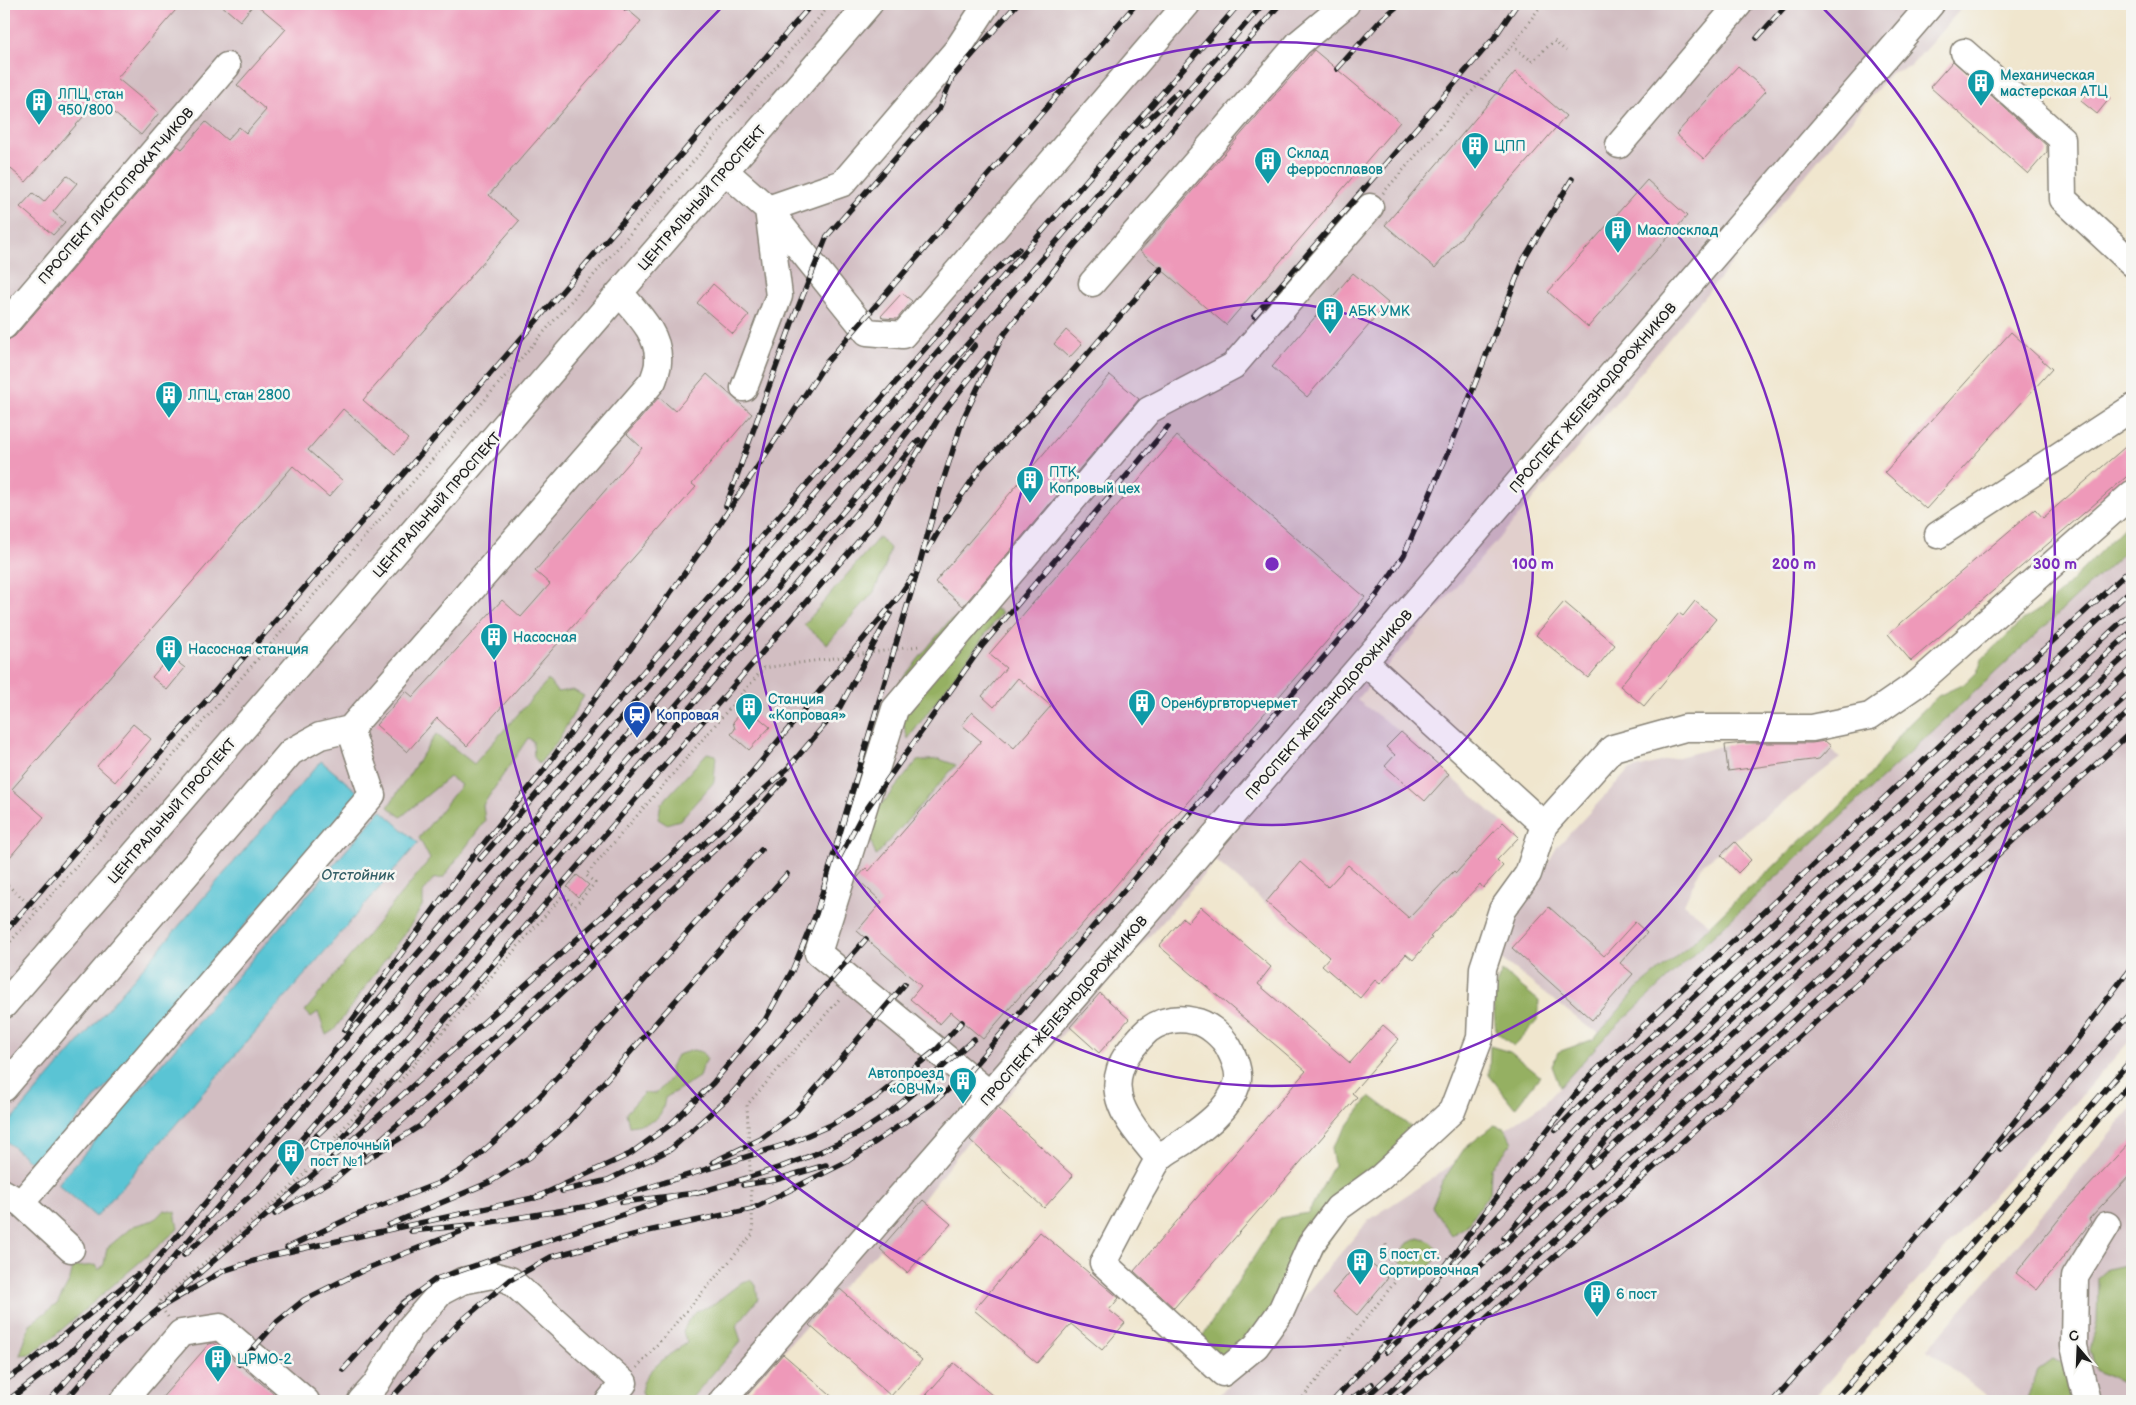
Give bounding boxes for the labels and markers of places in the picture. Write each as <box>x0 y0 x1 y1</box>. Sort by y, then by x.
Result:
place label: Механическая мастерская АТЦ <box>2000 67 2108 100</box>
building icon: Механическая мастерская АТЦ <box>1966 68 1996 107</box>
place label: ЛПЦ, стан 950/800 <box>57 86 124 119</box>
building icon: ЛПЦ, стан 950/800 <box>24 87 54 126</box>
building icon: ЦПП <box>1460 131 1490 170</box>
place label: ЦПП <box>1494 138 1526 155</box>
place label: Склад ферросплавов <box>1287 145 1383 178</box>
building icon: Склад ферросплавов <box>1253 146 1283 185</box>
building icon: Маслосклад <box>1603 215 1633 254</box>
place label: Маслосклад <box>1637 222 1719 239</box>
building icon: АБК УМК <box>1315 296 1345 335</box>
place label: АБК УМК <box>1348 303 1411 320</box>
building icon: ЛПЦ, стан 2800 <box>154 380 184 419</box>
place label: ЛПЦ, стан 2800 <box>187 387 290 404</box>
place label: ПТК, Копровый цех <box>1049 464 1141 497</box>
building icon: ПТК, Копровый цех <box>1015 465 1045 504</box>
centre of rings <box>1263 555 1281 573</box>
building icon: Насосная <box>479 622 509 661</box>
place label: Насосная <box>513 629 577 646</box>
building icon: Насосная станция <box>154 634 184 673</box>
place label: Насосная станция <box>188 641 309 658</box>
building icon: Оренбургвторчермет <box>1127 688 1157 727</box>
place label: Станция «Копровая» <box>768 691 846 724</box>
building icon: Станция «Копровая» <box>734 692 764 731</box>
place label: Оренбургвторчермет <box>1161 695 1298 712</box>
station icon: Копровая <box>622 700 652 739</box>
place label: Копровая <box>656 707 719 724</box>
place label: Автопроезд «ОВЧМ» <box>867 1065 944 1098</box>
building icon: Автопроезд «ОВЧМ» <box>948 1066 978 1105</box>
place label: Стрелочный пост №1 <box>310 1137 390 1170</box>
building icon: Стрелочный пост №1 <box>276 1138 306 1177</box>
place label: 5 пост ст. Сортировочная <box>1379 1246 1479 1279</box>
building icon: 5 пост ст. Сортировочная <box>1345 1247 1375 1286</box>
building icon: 6 пост <box>1582 1279 1612 1318</box>
place label: 6 пост <box>1616 1286 1658 1303</box>
building icon: ЦРМО-2 <box>203 1344 233 1383</box>
place label: ЦРМО-2 <box>237 1351 292 1368</box>

